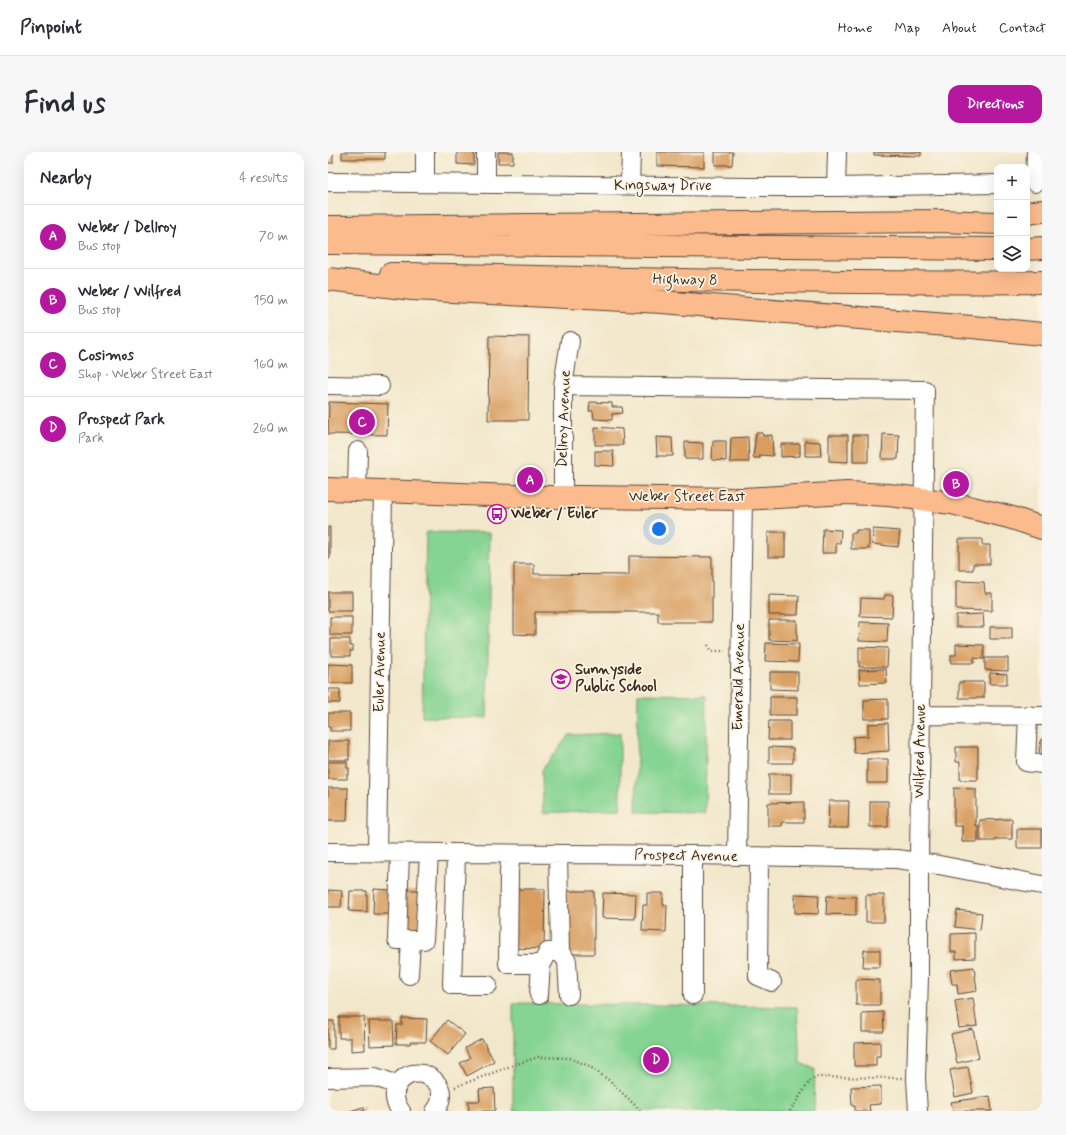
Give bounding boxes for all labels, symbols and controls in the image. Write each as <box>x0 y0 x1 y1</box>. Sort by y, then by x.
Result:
text: Pinpoint <box>20 15 82 40</box>
text: Home <box>838 19 872 37</box>
text: Map <box>894 19 920 37</box>
text: About <box>942 19 977 37</box>
text: Contact <box>999 19 1046 37</box>
button: Directions <box>948 85 1042 123</box>
text: Find us <box>24 86 105 123</box>
map controls <box>994 164 1030 272</box>
button: + <box>994 164 1030 200</box>
text: Nearby <box>40 167 92 189</box>
text: 4 results <box>239 170 288 187</box>
street label: Kingsway Drive <box>614 176 712 197</box>
button: − <box>994 200 1030 236</box>
text: Weber / Dellroy <box>78 218 177 238</box>
text: A <box>49 228 57 245</box>
text: 70 m <box>259 228 288 245</box>
button: layers <box>994 236 1030 272</box>
text: Bus stop <box>78 238 121 255</box>
street label: Highway 8 <box>652 269 718 292</box>
text: Weber / Wilfred <box>78 282 181 302</box>
text: B <box>49 292 57 309</box>
text: 150 m <box>254 292 288 309</box>
text: Bus stop <box>78 302 121 319</box>
text: Cosimos <box>78 346 134 366</box>
text: C <box>48 356 58 373</box>
text: 160 m <box>253 356 288 373</box>
text: Shop · Weber Street East <box>78 366 213 383</box>
street label: Dellroy Avenue <box>552 370 576 468</box>
pin: C <box>349 407 375 437</box>
text: Prospect Park <box>78 410 165 430</box>
text: D <box>49 420 57 437</box>
text: 260 m <box>253 420 288 437</box>
text: Park <box>78 430 104 447</box>
pin: A <box>517 465 543 495</box>
pin: B <box>943 469 969 499</box>
street label: Weber Street East <box>629 487 746 507</box>
bus stop icon: Weber / Euler <box>486 503 508 525</box>
place label: Weber / Euler <box>510 504 599 524</box>
your location <box>649 519 669 539</box>
street label: Emerald Avenue <box>728 623 750 731</box>
street label: Euler Avenue <box>369 631 391 713</box>
place label: Sunnyside Public School <box>575 660 657 697</box>
school or university icon: Sunnyside Public School <box>550 668 572 690</box>
street label: Wilfred Avenue <box>909 704 931 798</box>
street label: Prospect Avenue <box>634 845 738 867</box>
pin: D <box>643 1045 669 1075</box>

